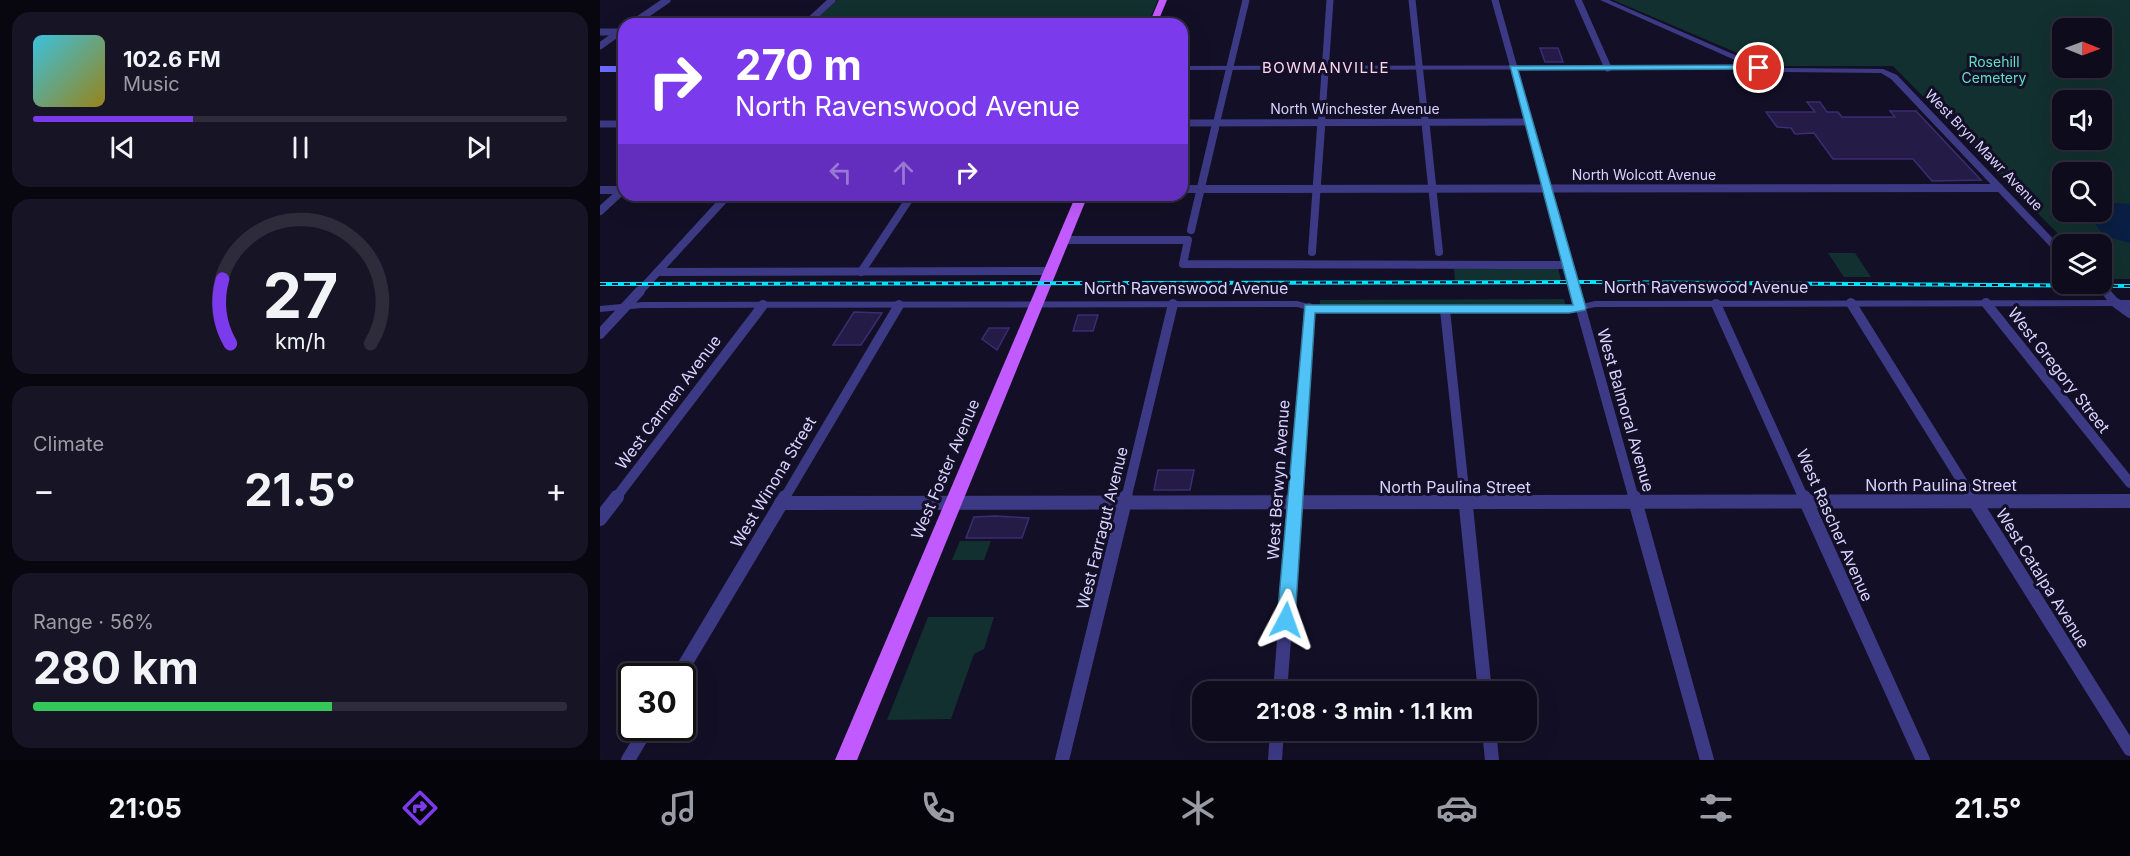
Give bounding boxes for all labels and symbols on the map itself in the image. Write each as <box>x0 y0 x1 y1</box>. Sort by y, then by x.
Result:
north arrow <box>2052 18 2112 78</box>
pin <box>1733 42 1784 93</box>
park label: Rosehill Cemetery <box>1962 53 2027 86</box>
district label: BOWMANVILLE <box>1262 58 1390 77</box>
street label: West Bryn Mawr Avenue <box>1922 85 2047 214</box>
street label: North Winchester Avenue <box>1270 100 1440 117</box>
street label: North Wolcott Avenue <box>1572 166 1716 183</box>
street label: North Ravenswood Avenue <box>1604 277 1808 297</box>
street label: North Ravenswood Avenue <box>1084 278 1288 298</box>
street label: West Gregory Street <box>2004 303 2114 437</box>
street label: West Balmoral Avenue <box>1593 326 1659 494</box>
street label: West Carmen Avenue <box>611 331 725 473</box>
street label: West Foster Avenue <box>906 396 984 542</box>
street label: West Berwyn Avenue <box>1262 399 1294 561</box>
street label: West Winona Street <box>726 413 820 551</box>
street label: West Farragut Avenue <box>1072 445 1132 611</box>
street label: West Rascher Avenue <box>1792 446 1878 604</box>
street label: North Paulina Street <box>1865 475 2017 495</box>
street label: North Paulina Street <box>1379 477 1531 497</box>
street label: West Catalpa Avenue <box>1992 504 2094 652</box>
position arrow <box>1254 588 1318 652</box>
speed limit sign: 30 <box>618 663 696 741</box>

